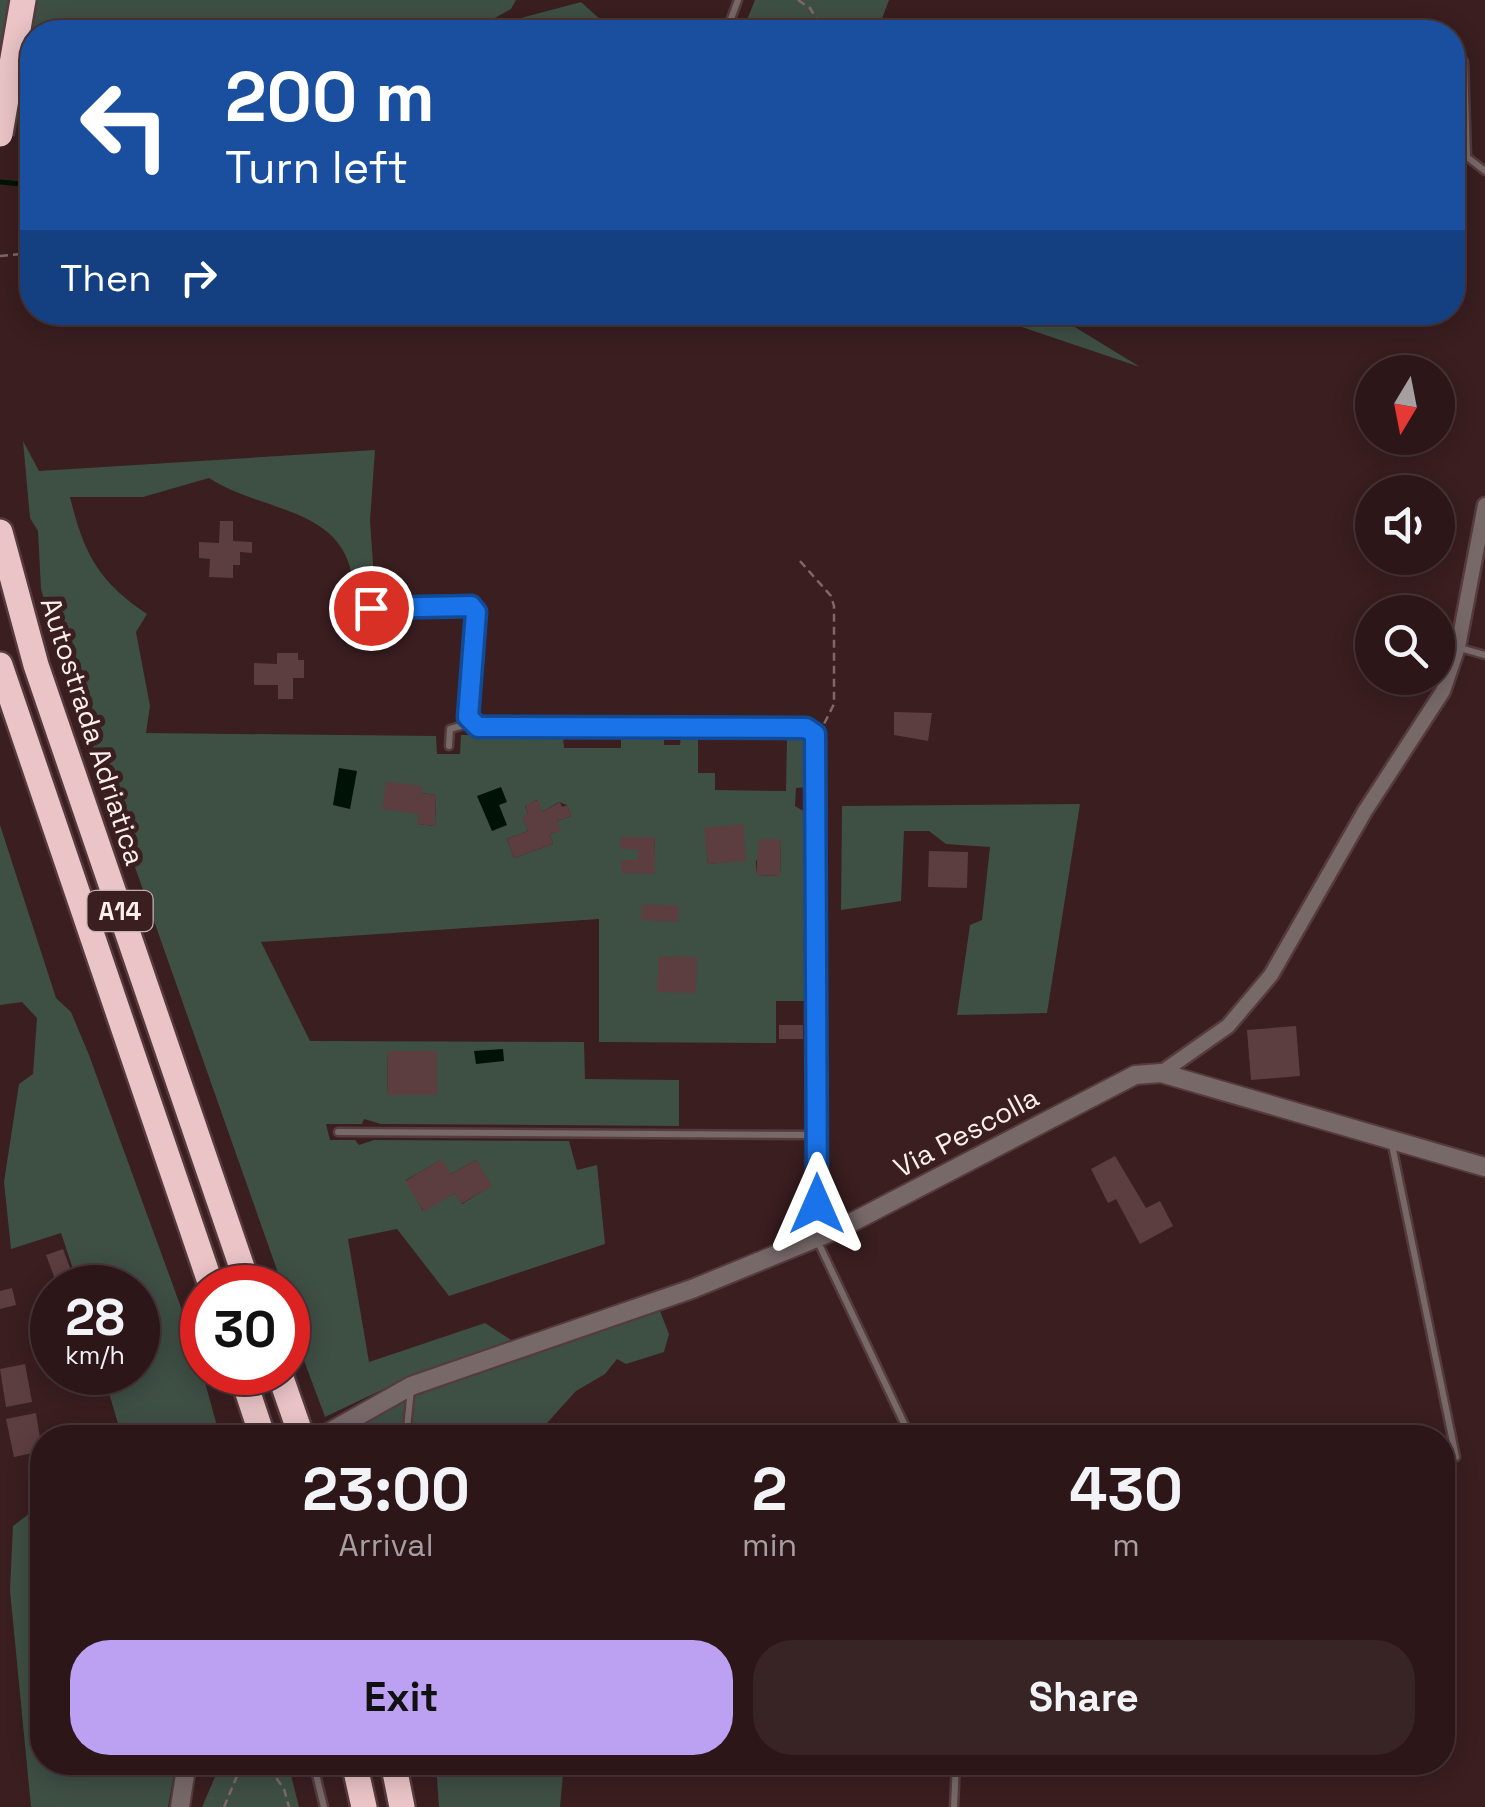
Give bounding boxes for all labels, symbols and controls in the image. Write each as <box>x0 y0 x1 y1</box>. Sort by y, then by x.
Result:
text: 200 m <box>225 52 435 141</box>
icon: left <box>60 60 190 190</box>
text: Turn left <box>225 139 408 196</box>
icon: right <box>171 250 226 305</box>
text: Then <box>60 254 151 302</box>
north arrow <box>1355 355 1455 455</box>
map controls <box>1355 355 1455 695</box>
button: sound <box>1355 475 1455 575</box>
pin <box>329 566 414 651</box>
icon: arrive <box>344 581 399 636</box>
street label: Autostrada Adriatica <box>33 593 153 869</box>
button: search <box>1355 595 1455 695</box>
road number: A14 <box>88 891 152 931</box>
street label: Via Pescolla <box>887 1079 1045 1185</box>
position arrow <box>765 1152 869 1256</box>
speed limit sign: 30 <box>180 1265 310 1395</box>
text: 28 <box>65 1286 125 1350</box>
text: km/h <box>65 1339 125 1371</box>
text: 23:00 <box>302 1451 470 1528</box>
text: 2 <box>752 1451 787 1528</box>
text: 430 <box>1069 1451 1183 1528</box>
text: Arrival <box>338 1525 434 1565</box>
text: min <box>742 1525 797 1565</box>
text: m <box>1112 1525 1140 1565</box>
button: Exit <box>70 1640 733 1755</box>
button: Share <box>753 1640 1415 1755</box>

